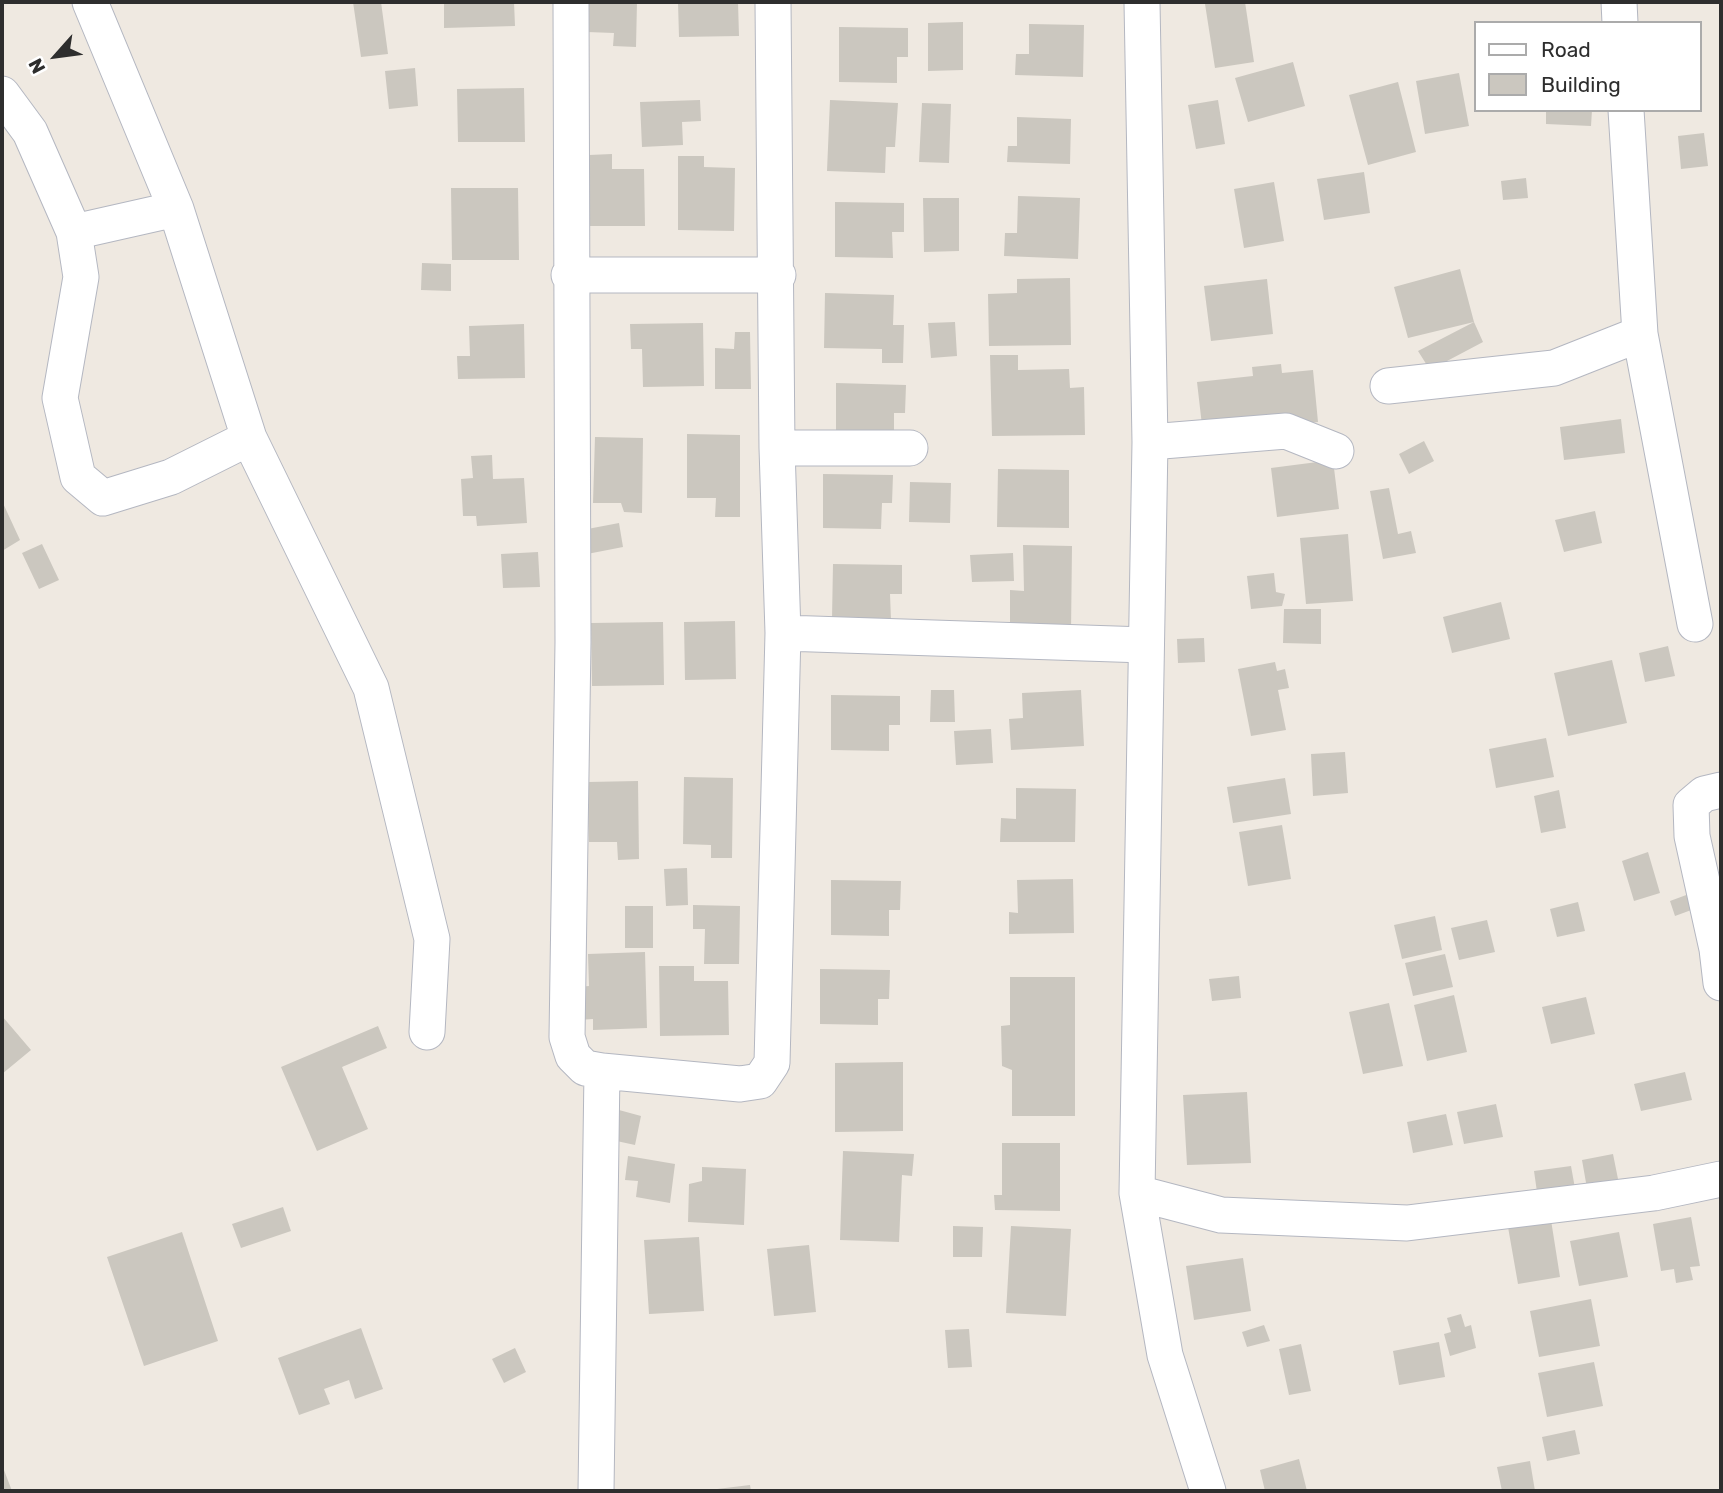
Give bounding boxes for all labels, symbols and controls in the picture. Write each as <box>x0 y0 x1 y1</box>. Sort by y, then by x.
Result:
north arrow <box>21 21 91 91</box>
legend <box>1474 21 1702 112</box>
text: Road <box>1541 37 1591 62</box>
text: N <box>24 55 50 78</box>
text: Building <box>1541 72 1621 97</box>

